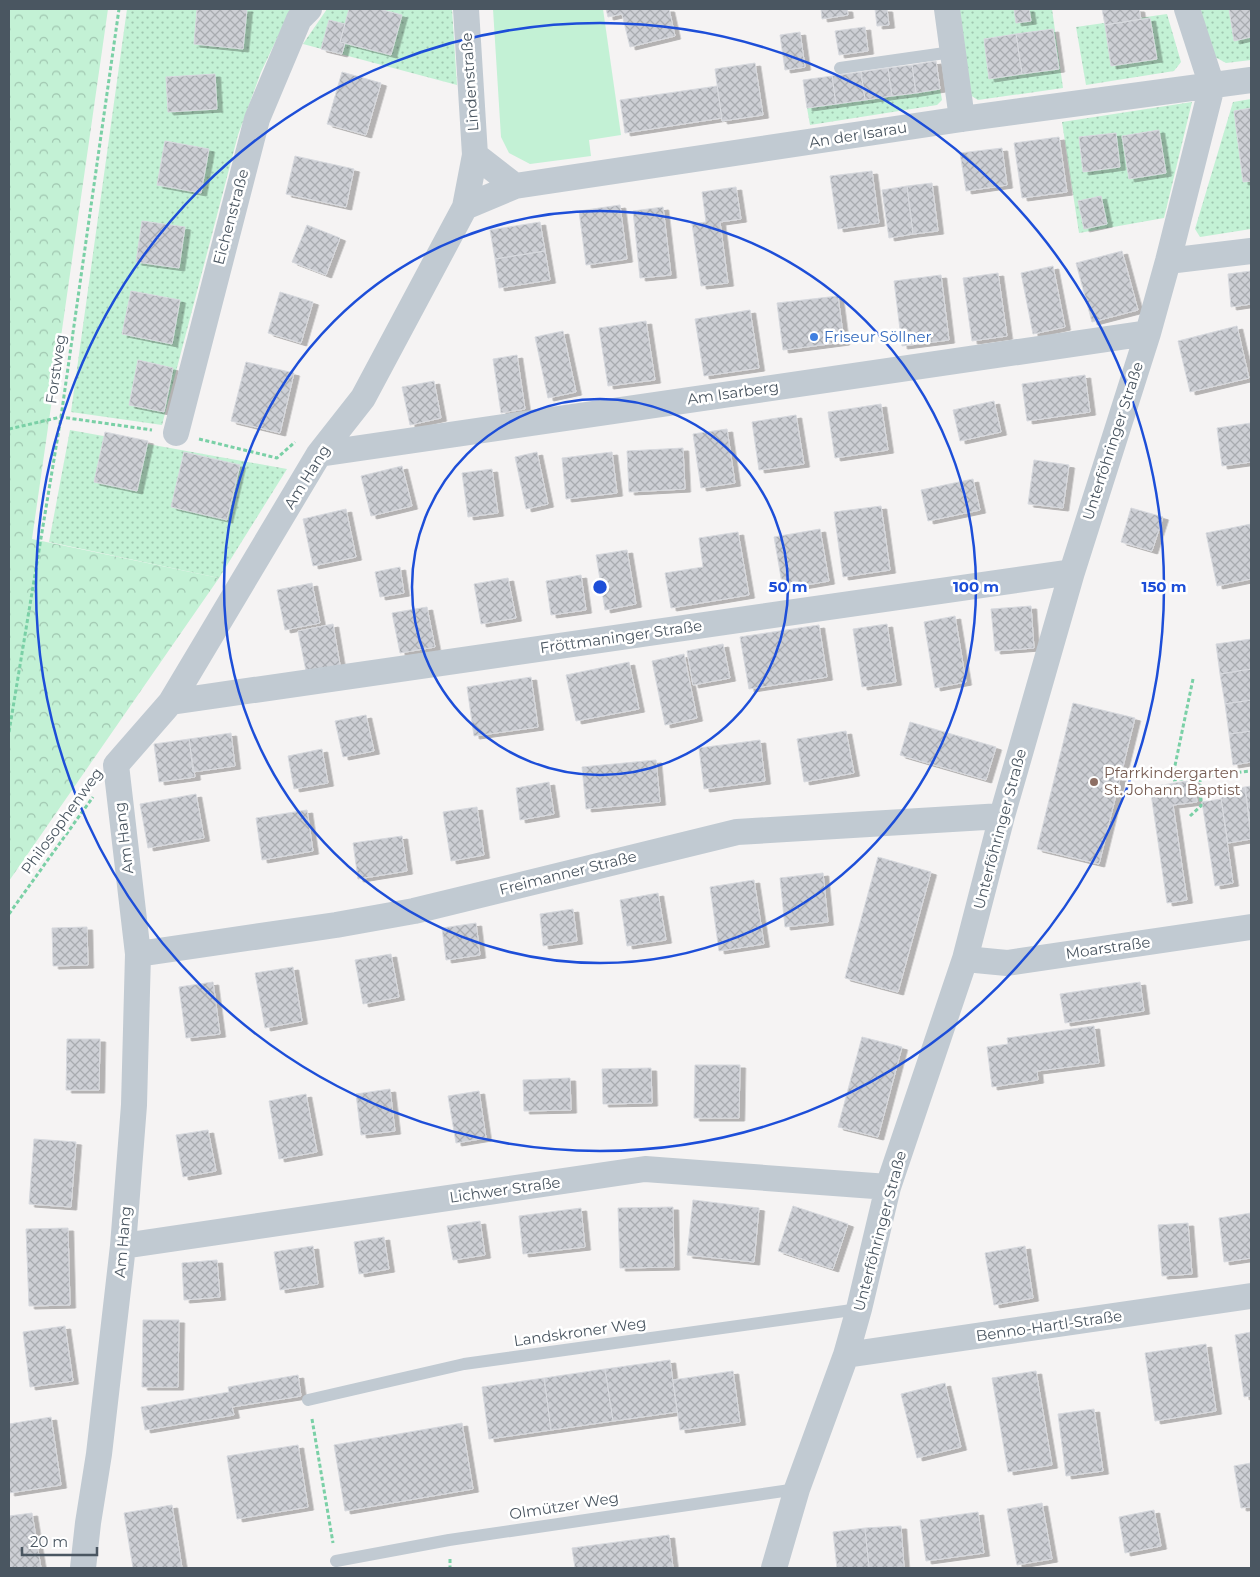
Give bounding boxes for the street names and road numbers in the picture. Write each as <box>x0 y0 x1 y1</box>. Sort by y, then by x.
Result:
street label: Lindenstraße <box>457 32 482 132</box>
street label: An der Isarau <box>808 117 908 152</box>
street label: Eichenstraße <box>209 167 252 267</box>
street label: Forstweg <box>41 333 70 405</box>
street label: Unterföhringer Straße <box>1078 359 1147 522</box>
street label: Am Isarberg <box>686 377 780 408</box>
street label: Am Hang <box>279 441 334 512</box>
street label: Fröttmaninger Straße <box>539 616 703 657</box>
street label: Unterföhringer Straße <box>969 747 1030 911</box>
street label: Philosophenweg <box>17 764 107 878</box>
street label: Am Hang <box>110 801 137 875</box>
street label: Freimanner Straße <box>497 846 639 899</box>
street label: Moarstraße <box>1064 932 1151 963</box>
street label: Unterföhringer Straße <box>849 1149 910 1313</box>
street label: Lichwer Straße <box>448 1172 562 1207</box>
street label: Am Hang <box>110 1205 135 1279</box>
street label: Benno-Hartl-Straße <box>975 1306 1123 1345</box>
street label: Landskroner Weg <box>512 1313 647 1350</box>
street label: Olmützer Weg <box>508 1487 620 1524</box>

